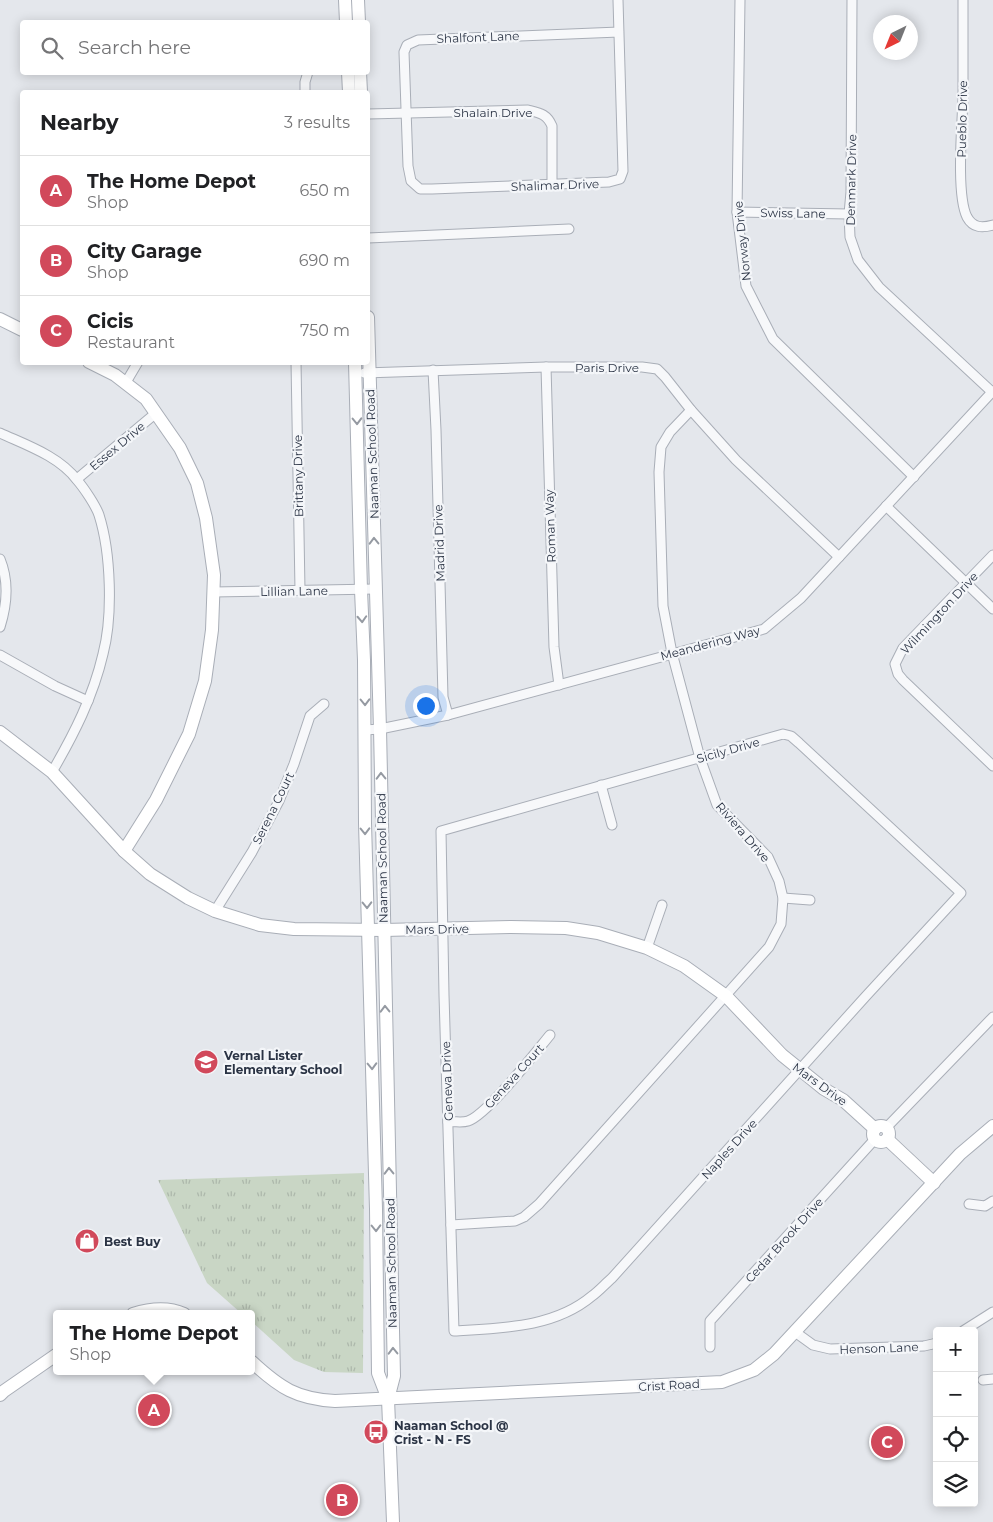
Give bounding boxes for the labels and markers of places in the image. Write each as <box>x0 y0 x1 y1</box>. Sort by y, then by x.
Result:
place label: Vernal Lister Elementary School <box>223 1048 342 1077</box>
school or university icon: Vernal Lister Elementary School <box>193 1049 219 1075</box>
shop icon: Best Buy <box>74 1228 100 1254</box>
place label: Best Buy <box>104 1234 161 1249</box>
pin: A <box>138 1391 170 1429</box>
place label: Naaman School @ Crist - N - FS <box>394 1418 508 1447</box>
bus stop icon: Naaman School @ Crist - N - FS <box>363 1419 389 1445</box>
pin: C <box>871 1423 903 1461</box>
pin: B <box>326 1481 358 1519</box>

